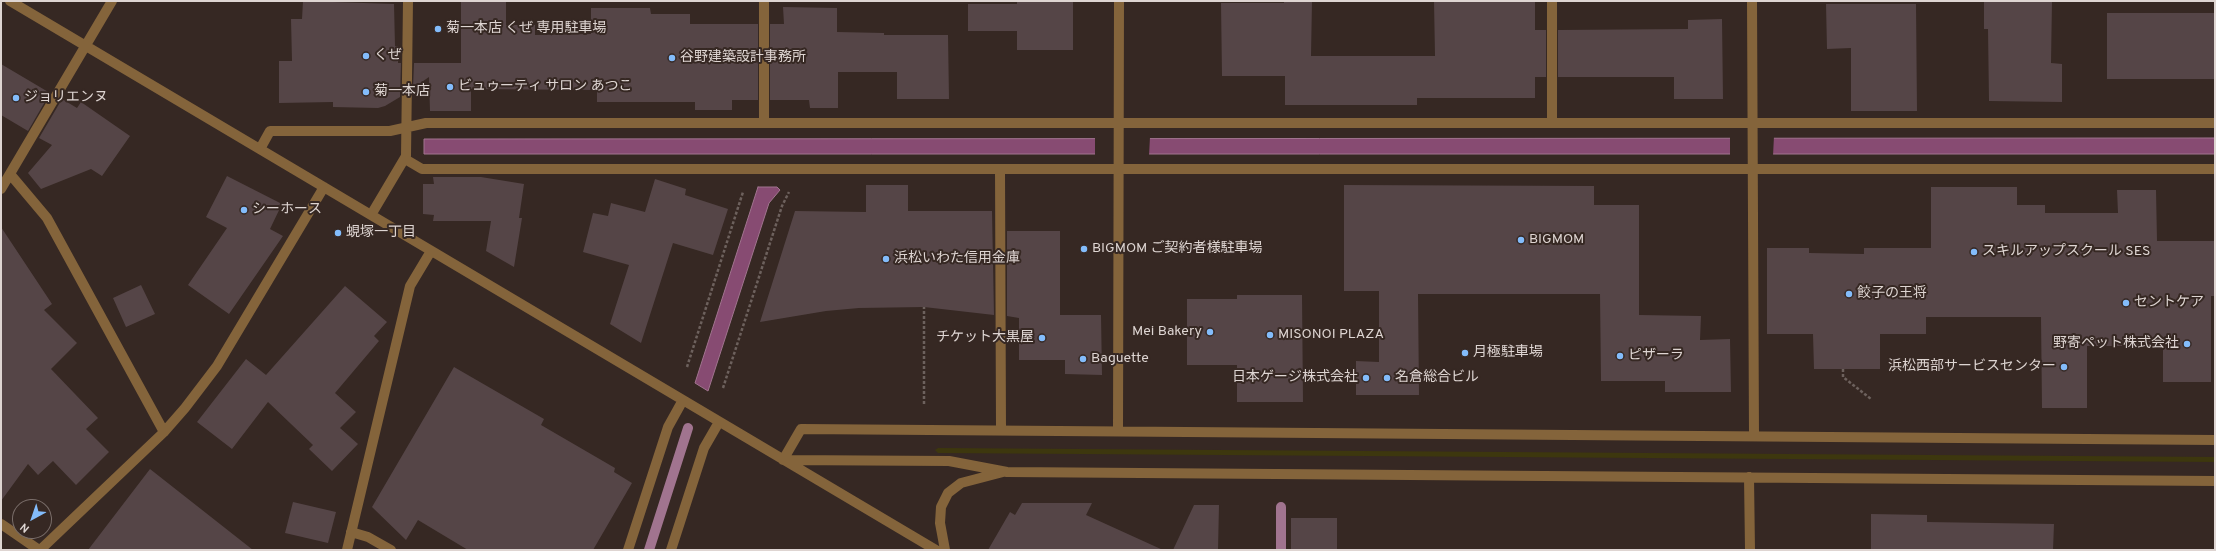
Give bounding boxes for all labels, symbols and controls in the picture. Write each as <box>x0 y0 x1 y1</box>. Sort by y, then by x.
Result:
place label: 菊一本店 くぜ 専用駐車場 <box>446 21 607 37</box>
marker: 菊一本店 くぜ 専用駐車場 <box>433 24 443 34</box>
place label: くぜ <box>374 48 402 64</box>
place label: 谷野建築設計事務所 <box>680 50 806 66</box>
marker: くぜ <box>361 51 371 61</box>
marker: 谷野建築設計事務所 <box>667 53 677 63</box>
place label: ビュゥーティ サロン あつこ <box>458 79 633 95</box>
marker: ビュゥーティ サロン あつこ <box>445 82 455 92</box>
place label: 菊一本店 <box>374 84 430 100</box>
marker: 菊一本店 <box>361 87 371 97</box>
place label: ジョリエンヌ <box>24 90 108 106</box>
marker: ジョリエンヌ <box>11 93 21 103</box>
place label: シーホース <box>252 202 322 218</box>
marker: シーホース <box>239 205 249 215</box>
place label: 蜆塚一丁目 <box>346 225 416 241</box>
marker: 蜆塚一丁目 <box>333 228 343 238</box>
place label: BIGMOM <box>1529 232 1584 248</box>
marker: BIGMOM <box>1516 235 1526 245</box>
place label: BIGMOM ご契約者様駐車場 <box>1092 241 1263 257</box>
marker: BIGMOM ご契約者様駐車場 <box>1079 244 1089 254</box>
place label: スキルアップスクール SES <box>1982 244 2150 260</box>
marker: スキルアップスクール SES <box>1969 247 1979 257</box>
place label: 浜松いわた信用金庫 <box>894 251 1020 267</box>
marker: 浜松いわた信用金庫 <box>881 254 891 264</box>
place label: 餃子の王将 <box>1857 286 1927 302</box>
marker: 餃子の王将 <box>1844 289 1854 299</box>
place label: セントケア <box>2134 295 2204 311</box>
marker: セントケア <box>2121 298 2131 308</box>
place label: Mei Bakery <box>1132 324 1202 340</box>
marker: Mei Bakery <box>1205 327 1215 337</box>
place label: MISONOI PLAZA <box>1278 327 1384 343</box>
place label: チケット大黒屋 <box>936 330 1034 346</box>
marker: MISONOI PLAZA <box>1265 330 1275 340</box>
marker: チケット大黒屋 <box>1037 333 1047 343</box>
place label: 野寄ペット株式会社 <box>2053 336 2179 352</box>
marker: 野寄ペット株式会社 <box>2182 339 2192 349</box>
place label: 月極駐車場 <box>1473 345 1543 361</box>
marker: 月極駐車場 <box>1460 348 1470 358</box>
place label: ピザーラ <box>1628 348 1684 364</box>
place label: Baguette <box>1091 351 1149 367</box>
marker: ピザーラ <box>1615 351 1625 361</box>
marker: Baguette <box>1078 354 1088 364</box>
place label: 浜松西部サービスセンター <box>1888 359 2056 375</box>
marker: 浜松西部サービスセンター <box>2059 362 2069 372</box>
place label: 日本ゲージ株式会社 <box>1232 370 1358 386</box>
place label: 名倉総合ビル <box>1395 370 1479 386</box>
marker: 日本ゲージ株式会社 <box>1361 373 1371 383</box>
marker: 名倉総合ビル <box>1382 373 1392 383</box>
north arrow <box>12 499 52 539</box>
text: N <box>17 520 32 535</box>

